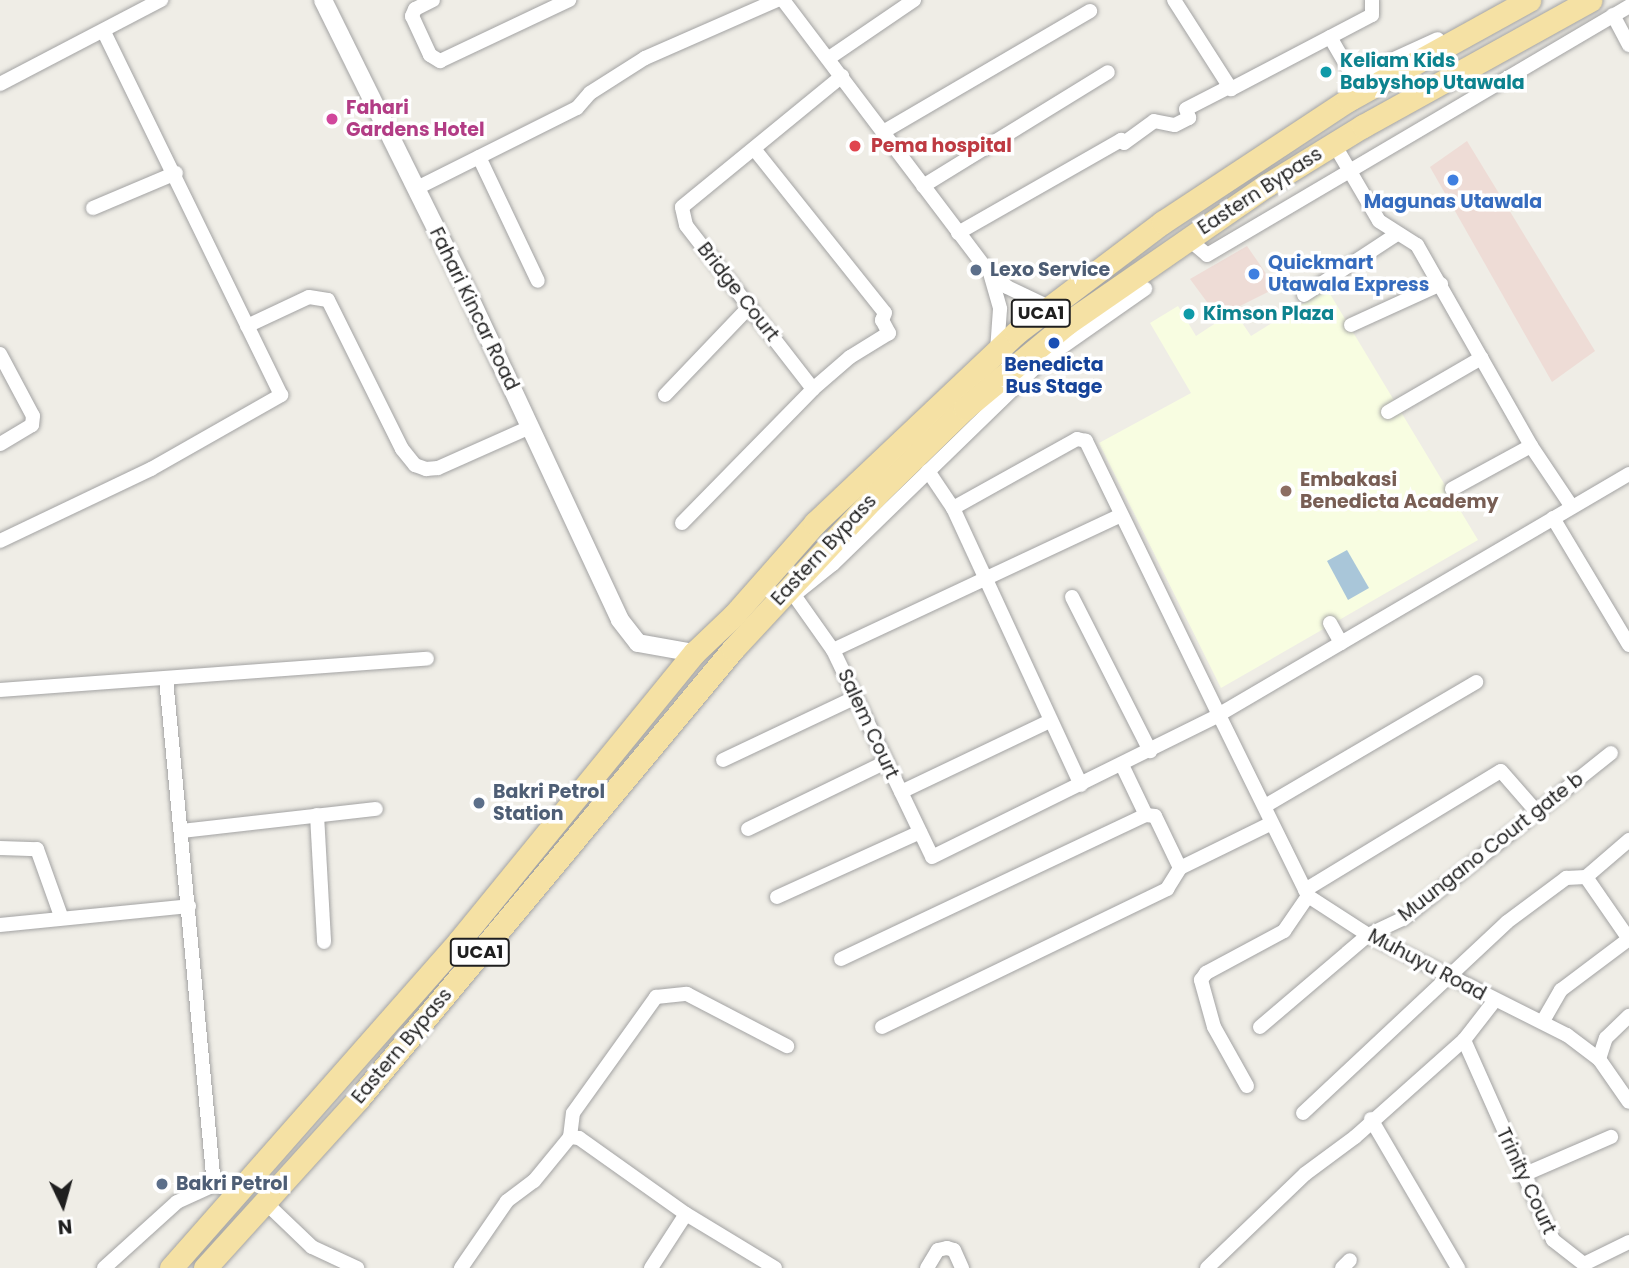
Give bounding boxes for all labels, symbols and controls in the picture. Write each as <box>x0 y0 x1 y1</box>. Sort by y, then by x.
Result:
place label: Keliam Kids Babyshop Utawala <box>1340 50 1525 94</box>
marker: Keliam Kids Babyshop Utawala <box>1318 64 1334 80</box>
place label: Fahari Gardens Hotel <box>346 97 485 141</box>
marker: Fahari Gardens Hotel <box>324 111 340 127</box>
place label: Pema hospital <box>871 135 1012 157</box>
marker: Pema hospital <box>845 136 865 156</box>
street label: Eastern Bypass <box>1194 142 1326 240</box>
marker: Magunas Utawala <box>1445 172 1461 188</box>
place label: Magunas Utawala <box>1364 191 1542 213</box>
street label: Fahari Kincar Road <box>425 224 523 394</box>
street label: Bridge Court <box>692 238 784 346</box>
place label: Quickmart Utawala Express <box>1268 252 1429 296</box>
place label: Lexo Service <box>990 259 1110 281</box>
marker: Lexo Service <box>968 262 984 278</box>
marker: Quickmart Utawala Express <box>1246 266 1262 282</box>
road number: UCA1 <box>1010 298 1072 328</box>
place label: Kimson Plaza <box>1203 303 1334 325</box>
marker: Kimson Plaza <box>1181 306 1197 322</box>
marker: Benedicta Bus Stage <box>1046 335 1062 351</box>
place label: Benedicta Bus Stage <box>1004 354 1104 398</box>
place label: Embakasi Benedicta Academy <box>1300 469 1499 513</box>
marker: Embakasi Benedicta Academy <box>1278 483 1294 499</box>
street label: Eastern Bypass <box>767 490 881 610</box>
street label: Salem Court <box>833 666 903 782</box>
street label: Muungano Court gate b <box>1394 768 1588 926</box>
place label: Bakri Petrol Station <box>493 781 605 825</box>
marker: Bakri Petrol Station <box>471 795 487 811</box>
street label: Muhuyu Road <box>1364 924 1490 1006</box>
road number: UCA1 <box>448 937 512 967</box>
street label: Eastern Bypass <box>347 984 457 1108</box>
street label: Trinity Court <box>1491 1124 1561 1238</box>
north arrow <box>28 1170 98 1240</box>
place label: Bakri Petrol <box>176 1173 288 1195</box>
marker: Bakri Petrol <box>154 1176 170 1192</box>
text: N <box>57 1212 73 1240</box>

